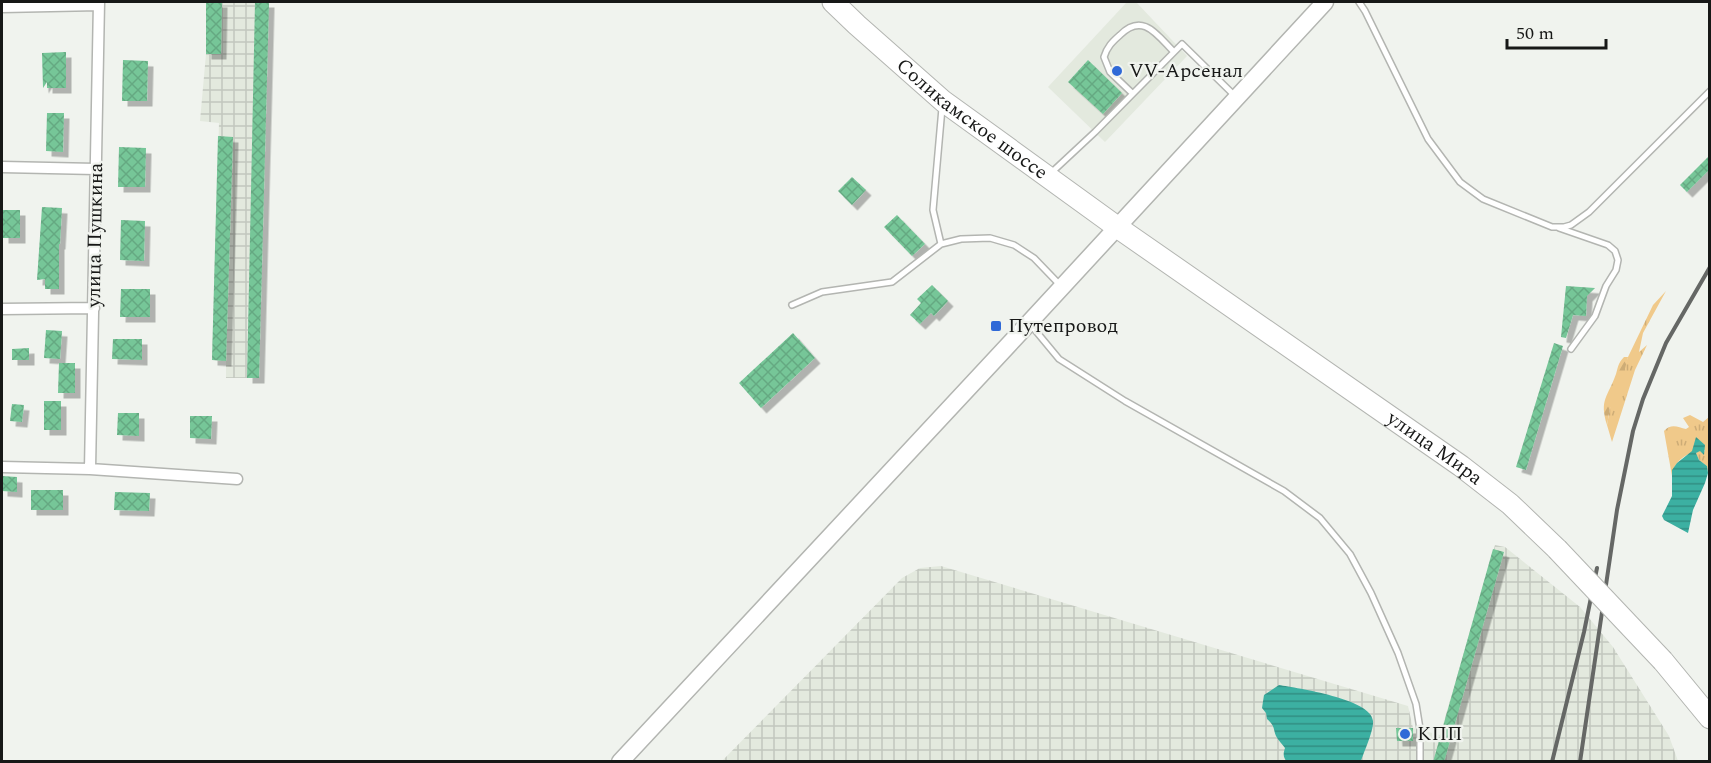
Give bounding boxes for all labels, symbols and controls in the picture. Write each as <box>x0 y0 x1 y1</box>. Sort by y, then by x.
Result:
scale bar <box>1507 12 1606 50</box>
text: 50 m <box>1516 20 1554 47</box>
street label: Соликамское шоссе <box>889 51 1054 187</box>
place label: VV-Арсенал <box>1129 56 1243 86</box>
marker: VV-Арсенал <box>1110 64 1124 78</box>
street label: улица Пушкина <box>79 162 111 309</box>
place label: Путепровод <box>1008 311 1118 341</box>
marker: Путепровод <box>989 319 1003 333</box>
street label: улица Мира <box>1380 403 1489 493</box>
place label: КПП <box>1417 719 1463 749</box>
marker: КПП <box>1398 727 1412 741</box>

